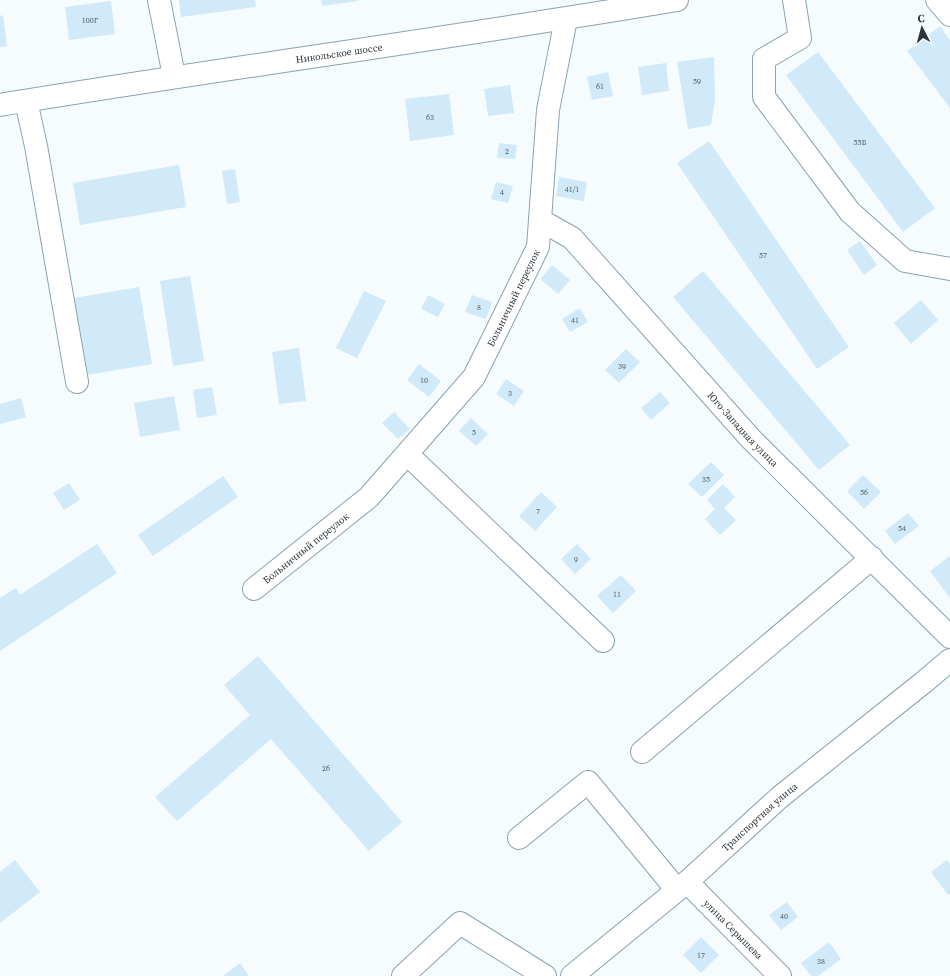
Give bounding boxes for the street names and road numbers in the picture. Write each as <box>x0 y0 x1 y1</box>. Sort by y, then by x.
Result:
street label: Никольское шоссе <box>295 40 383 66</box>
street label: Больничный переулок <box>484 247 543 349</box>
street label: Юго-Западная улица <box>705 389 782 470</box>
street label: Больничный переулок <box>260 509 352 587</box>
street label: Транспортная улица <box>719 779 801 854</box>
street label: улица Серышева <box>701 897 766 963</box>

